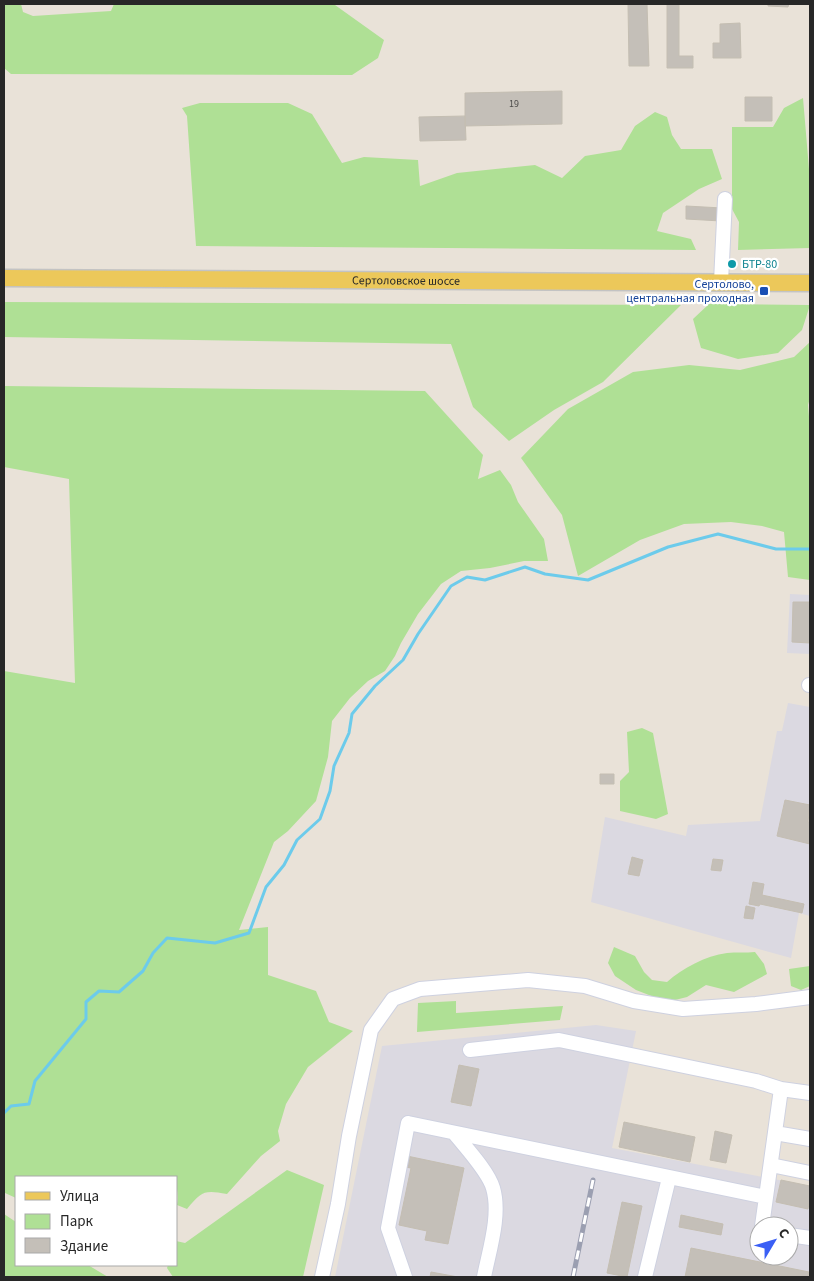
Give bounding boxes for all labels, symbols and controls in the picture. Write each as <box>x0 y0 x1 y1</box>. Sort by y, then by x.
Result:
house number: 19 <box>509 97 519 111</box>
place label: БТР-80 <box>742 256 777 273</box>
marker: БТР-80 <box>726 258 738 270</box>
street label: Сертоловское шоссе <box>352 272 460 289</box>
place label: Сертолово, центральная проходная <box>626 276 754 307</box>
marker: Сертолово, центральная проходная <box>758 285 770 297</box>
legend <box>15 1176 178 1266</box>
text: Улица <box>60 1186 99 1207</box>
text: Парк <box>60 1211 94 1232</box>
north arrow <box>749 1216 799 1266</box>
text: С <box>773 1224 794 1243</box>
text: Здание <box>60 1236 108 1257</box>

